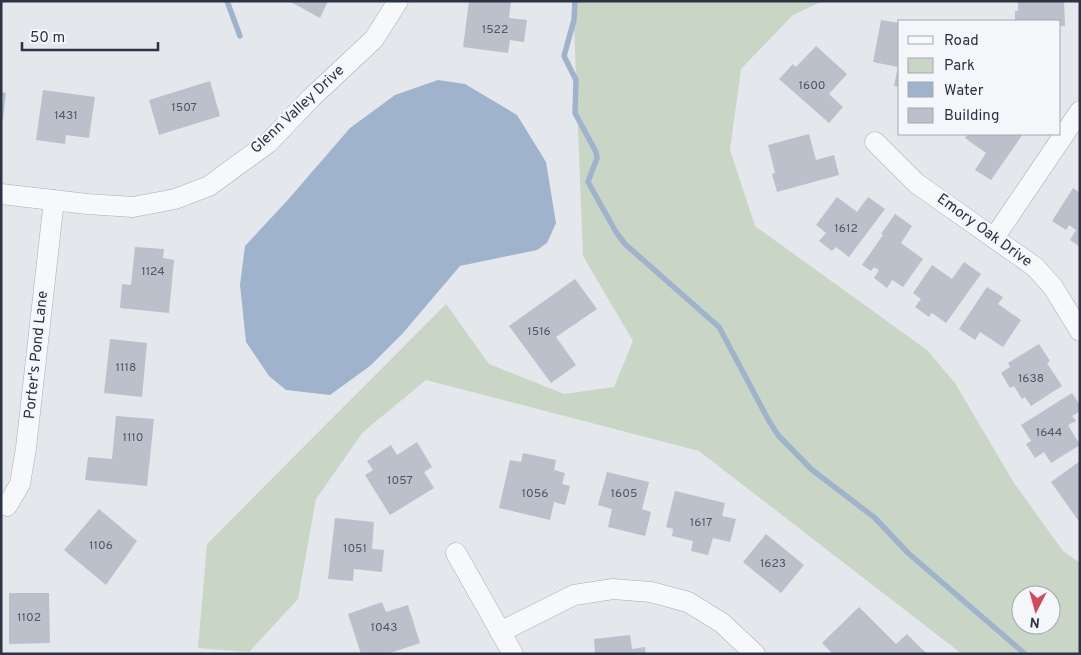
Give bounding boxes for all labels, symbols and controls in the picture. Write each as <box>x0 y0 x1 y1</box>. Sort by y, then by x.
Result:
scale bar <box>22 20 159 52</box>
legend <box>898 20 1061 135</box>
house number: 1522 <box>482 22 508 38</box>
text: 50 m <box>30 29 65 48</box>
text: Road <box>944 32 979 51</box>
text: Park <box>944 57 975 76</box>
street label: Glenn Valley Drive <box>247 62 349 158</box>
house number: 1600 <box>799 78 825 94</box>
text: Water <box>944 82 984 101</box>
house number: 1507 <box>171 100 197 116</box>
text: Building <box>944 107 999 126</box>
house number: 1431 <box>54 108 78 124</box>
street label: Emory Oak Drive <box>933 190 1035 272</box>
house number: 1612 <box>834 221 858 237</box>
house number: 1124 <box>141 264 165 280</box>
street label: Porter's Pond Lane <box>21 290 53 420</box>
house number: 1516 <box>527 324 551 340</box>
house number: 1118 <box>116 360 136 376</box>
house number: 1638 <box>1018 371 1044 387</box>
house number: 1644 <box>1036 425 1062 441</box>
house number: 1110 <box>122 430 144 446</box>
house number: 1057 <box>387 473 413 489</box>
house number: 1056 <box>522 486 548 502</box>
house number: 1605 <box>611 486 637 502</box>
house number: 1617 <box>690 515 712 531</box>
house number: 1106 <box>89 538 113 554</box>
house number: 1051 <box>343 541 367 557</box>
house number: 1623 <box>760 556 786 572</box>
north arrow <box>1011 585 1061 635</box>
house number: 1102 <box>17 610 41 626</box>
text: N <box>1029 612 1041 630</box>
house number: 1043 <box>371 620 397 636</box>

